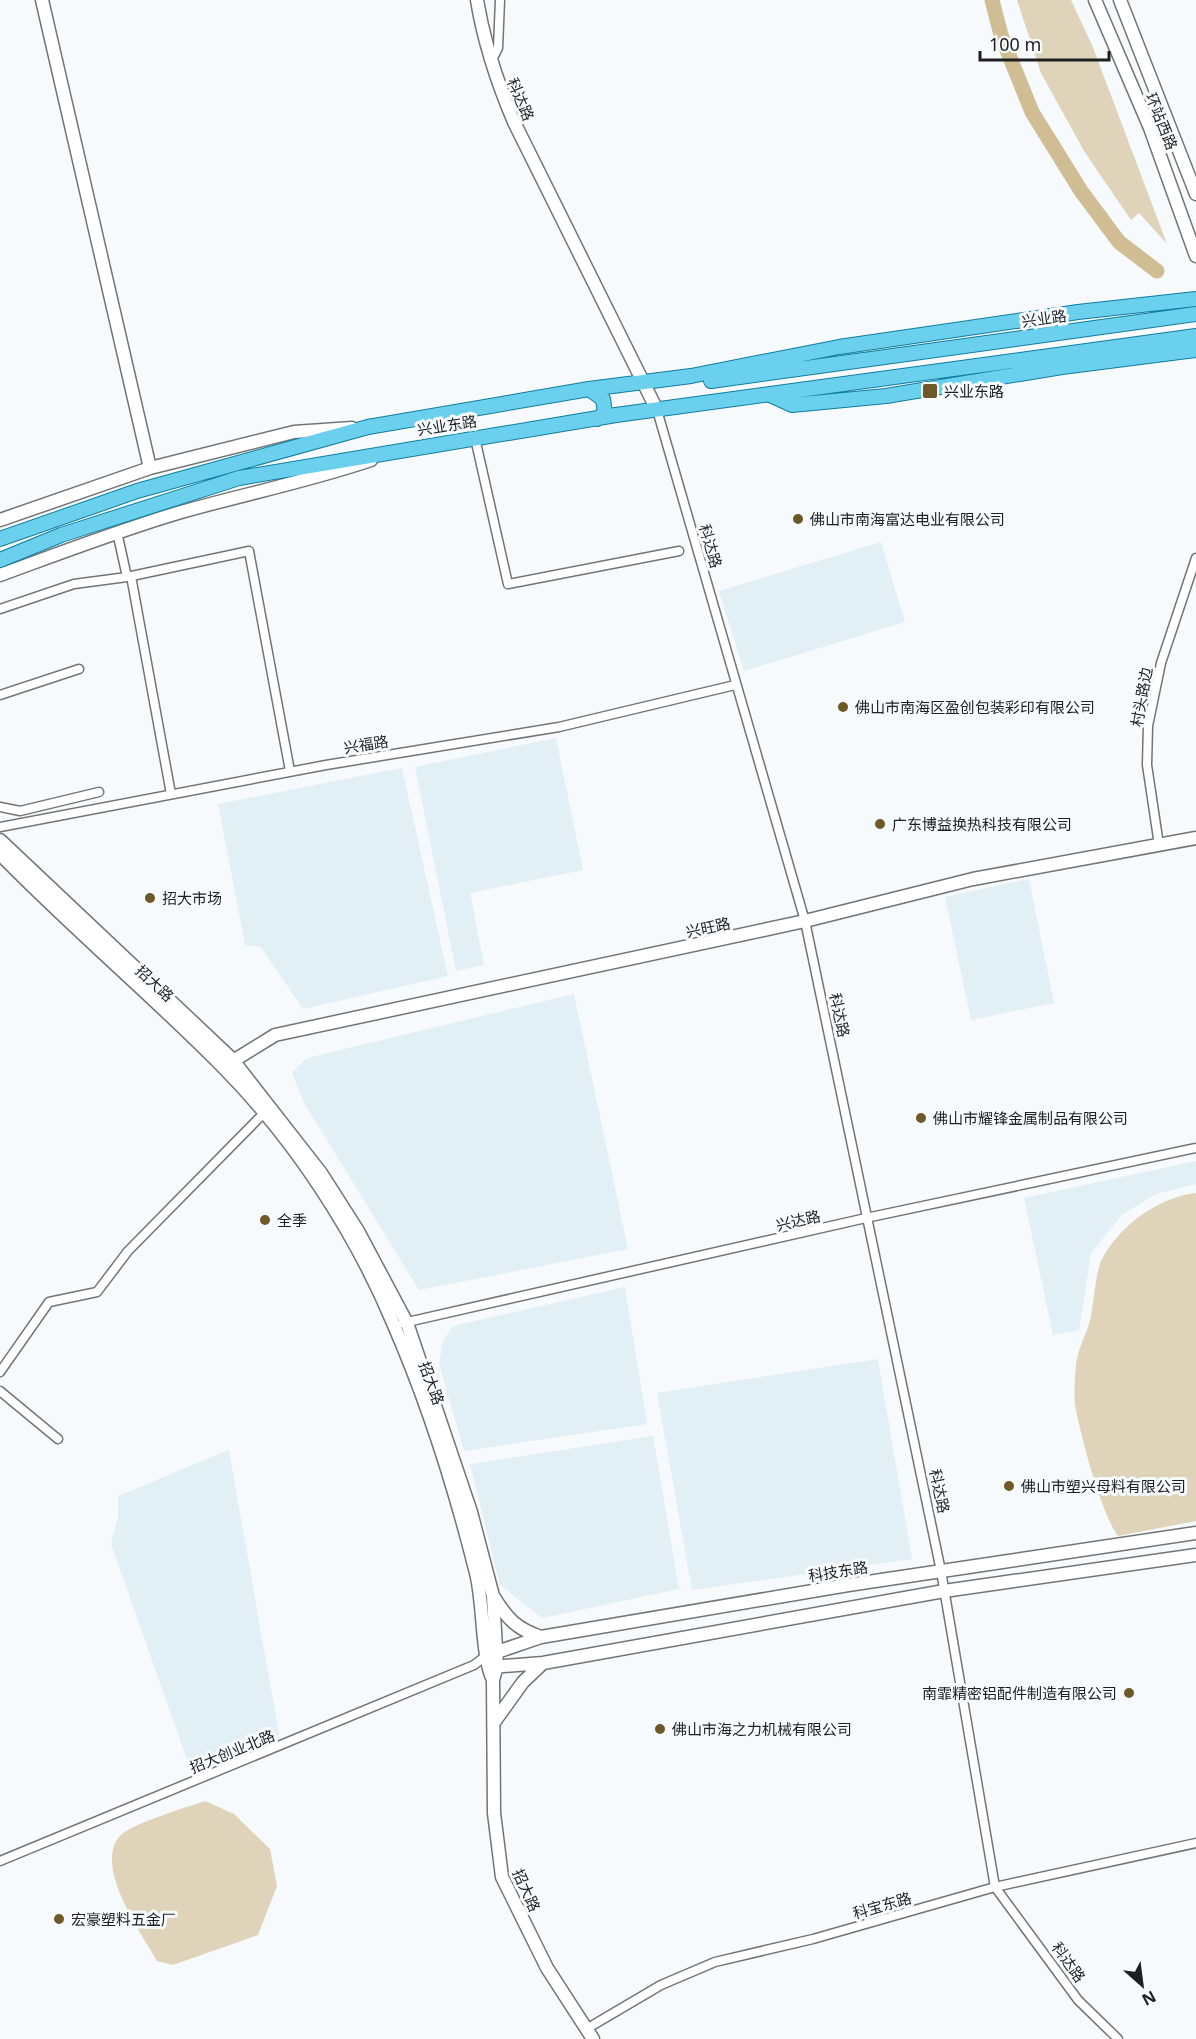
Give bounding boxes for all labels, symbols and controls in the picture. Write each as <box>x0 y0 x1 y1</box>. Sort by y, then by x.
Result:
scale bar <box>980 24 1109 62</box>
text: 100 m <box>989 32 1041 56</box>
street label: 科达路 <box>503 74 539 124</box>
street label: 环站西路 <box>1141 89 1183 153</box>
street label: 兴业路 <box>1020 305 1068 331</box>
place label: 兴业东路 <box>944 381 1004 401</box>
marker: 兴业东路 <box>921 382 939 400</box>
street label: 兴业东路 <box>416 410 478 440</box>
place label: 佛山市南海富达电业有限公司 <box>810 509 1005 529</box>
marker: 佛山市南海富达电业有限公司 <box>791 512 805 526</box>
street label: 科达路 <box>695 522 727 570</box>
street label: 村头路边 <box>1126 665 1156 728</box>
place label: 佛山市南海区盈创包装彩印有限公司 <box>855 697 1095 717</box>
marker: 佛山市南海区盈创包装彩印有限公司 <box>836 700 850 714</box>
street label: 兴福路 <box>342 731 390 757</box>
place label: 广东博益换热科技有限公司 <box>892 814 1072 834</box>
marker: 广东博益换热科技有限公司 <box>873 817 887 831</box>
place label: 招大市场 <box>162 888 222 908</box>
marker: 招大市场 <box>143 891 157 905</box>
street label: 兴旺路 <box>684 913 732 941</box>
street label: 招大路 <box>132 960 178 1006</box>
street label: 科达路 <box>826 991 854 1039</box>
place label: 佛山市耀锋金属制品有限公司 <box>933 1108 1128 1128</box>
marker: 佛山市耀锋金属制品有限公司 <box>914 1111 928 1125</box>
street label: 兴达路 <box>774 1205 822 1235</box>
place label: 全季 <box>277 1210 307 1230</box>
marker: 全季 <box>258 1213 272 1227</box>
street label: 招大路 <box>415 1358 449 1408</box>
street label: 科达路 <box>926 1467 954 1515</box>
place label: 佛山市塑兴母料有限公司 <box>1021 1476 1186 1496</box>
marker: 佛山市塑兴母料有限公司 <box>1002 1479 1016 1493</box>
street label: 科技东路 <box>807 1556 869 1586</box>
place label: 南霏精密铝配件制造有限公司 <box>922 1683 1117 1703</box>
marker: 南霏精密铝配件制造有限公司 <box>1122 1686 1136 1700</box>
place label: 佛山市海之力机械有限公司 <box>672 1719 852 1739</box>
marker: 佛山市海之力机械有限公司 <box>653 1722 667 1736</box>
street label: 招大创业北路 <box>187 1725 277 1777</box>
street label: 招大路 <box>509 1865 545 1915</box>
street label: 科宝东路 <box>850 1887 914 1923</box>
place label: 宏豪塑料五金厂 <box>71 1909 176 1929</box>
marker: 宏豪塑料五金厂 <box>52 1912 66 1926</box>
street label: 科达路 <box>1048 1938 1090 1986</box>
north arrow <box>1112 1955 1172 2015</box>
text: N <box>1138 1985 1160 2011</box>

